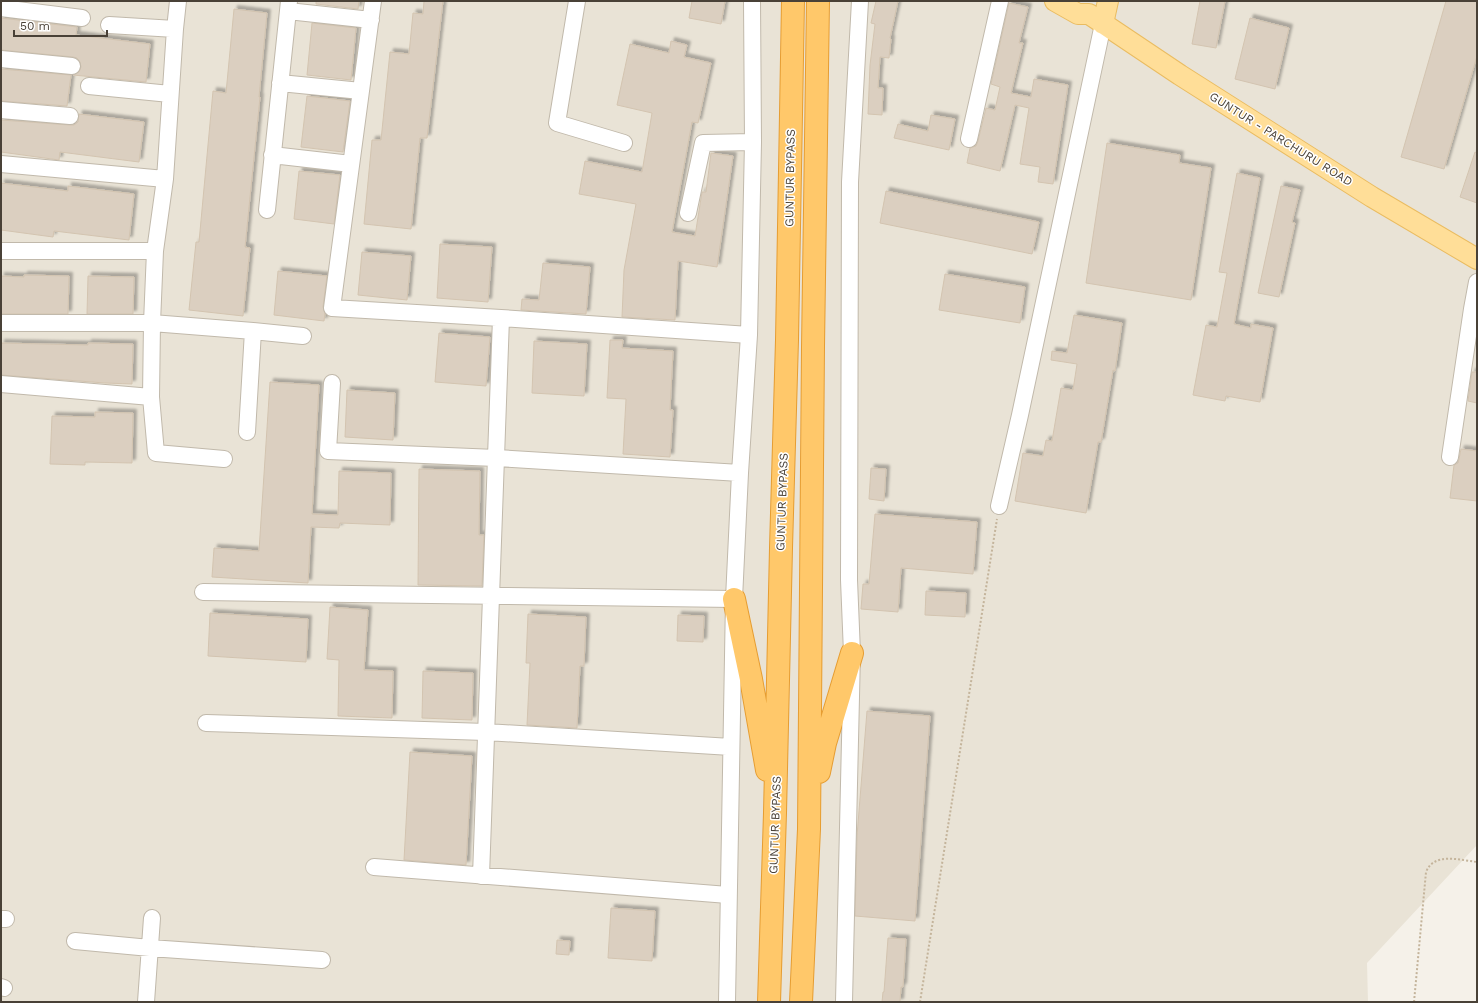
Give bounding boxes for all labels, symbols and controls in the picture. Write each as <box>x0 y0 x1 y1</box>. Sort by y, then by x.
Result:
scale bar <box>14 12 107 38</box>
text: 50 m <box>20 19 50 33</box>
street label: GUNTUR - PARCHURU ROAD <box>1207 89 1355 189</box>
street label: GUNTUR BYPASS <box>782 129 798 227</box>
street label: GUNTUR BYPASS <box>773 453 791 551</box>
street label: GUNTUR BYPASS <box>766 776 784 874</box>

